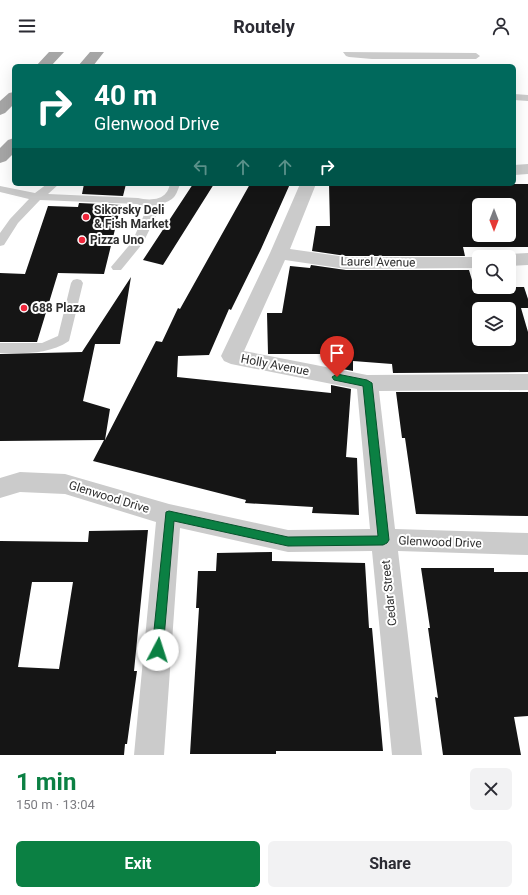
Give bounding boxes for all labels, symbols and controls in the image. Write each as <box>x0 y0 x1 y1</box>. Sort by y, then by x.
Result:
icon: menu <box>16 15 38 37</box>
icon: person <box>490 15 512 37</box>
text: Routely <box>233 16 295 37</box>
text: 40 m <box>94 79 157 112</box>
icon: right <box>28 80 80 132</box>
text: Glenwood Drive <box>94 113 219 134</box>
icon: left <box>190 156 212 178</box>
icon: ahead <box>232 156 254 178</box>
icon: ahead <box>274 156 296 178</box>
icon: right <box>316 156 338 178</box>
north arrow <box>472 198 516 242</box>
map controls <box>472 198 516 346</box>
place label: Sikorsky Deli & Fish Market <box>94 203 169 231</box>
marker: Sikorsky Deli & Fish Market <box>81 212 91 222</box>
place label: Pizza Uno <box>90 233 144 247</box>
marker: Pizza Uno <box>77 235 87 245</box>
button: search <box>472 250 516 294</box>
street label: Laurel Avenue <box>340 254 416 270</box>
place label: 688 Plaza <box>32 301 86 315</box>
button: layers <box>472 302 516 346</box>
marker: 688 Plaza <box>19 303 29 313</box>
pin <box>320 336 354 377</box>
icon: arrive <box>326 342 348 364</box>
street label: Holly Avenue <box>240 352 310 378</box>
street label: Glenwood Drive <box>67 478 151 516</box>
street label: Glenwood Drive <box>398 534 482 550</box>
street label: Cedar Street <box>379 559 399 627</box>
position arrow <box>137 629 179 671</box>
text: 1 min <box>16 768 76 796</box>
button: close <box>470 768 512 810</box>
text: 150 m · 13:04 <box>16 797 95 812</box>
button: Exit <box>16 841 260 887</box>
button: Share <box>268 841 512 887</box>

